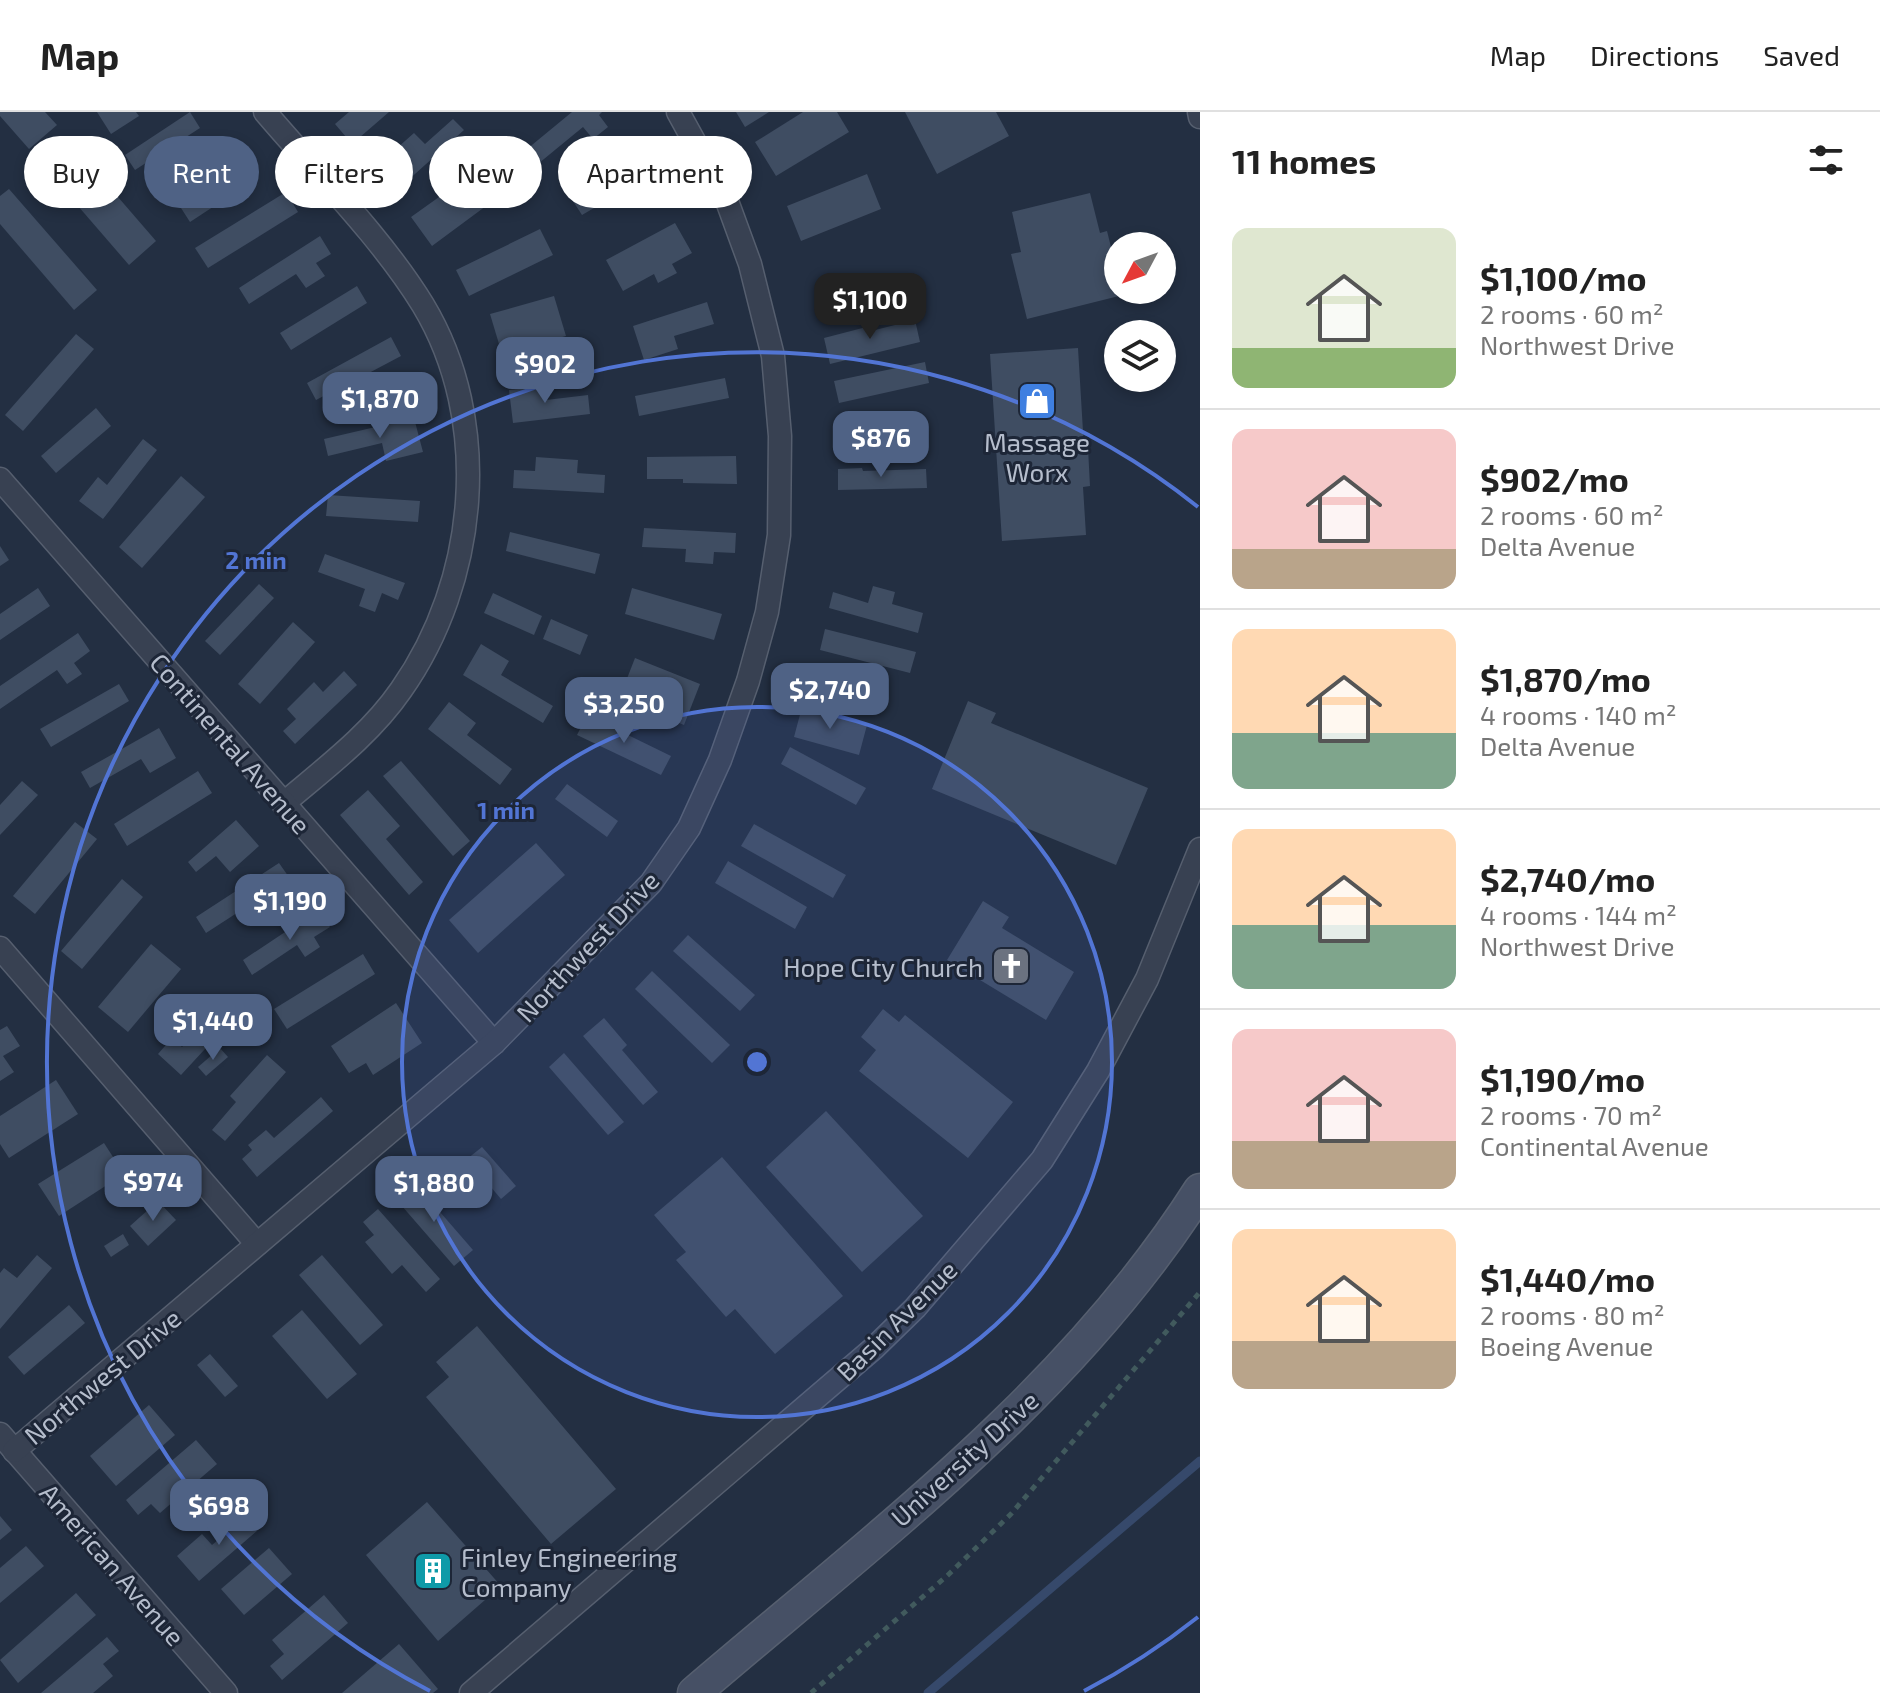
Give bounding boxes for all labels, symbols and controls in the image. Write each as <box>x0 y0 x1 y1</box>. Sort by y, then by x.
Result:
text: Map <box>40 32 119 78</box>
text: Map <box>1490 38 1546 72</box>
text: Directions <box>1590 38 1719 72</box>
text: Saved <box>1763 38 1840 72</box>
chip: Buy <box>24 136 128 208</box>
chip: Rent <box>144 136 259 208</box>
chip: Filters <box>275 136 413 208</box>
chip: New <box>429 136 542 208</box>
chip: Apartment <box>558 136 752 208</box>
icon: filters <box>1804 138 1848 182</box>
text: 11 homes <box>1232 140 1376 181</box>
north arrow <box>1104 232 1176 304</box>
map controls <box>1104 232 1176 392</box>
text: $1,100/mo <box>1480 257 1646 298</box>
icon: home <box>1296 260 1392 356</box>
pin: $1,100 <box>805 273 935 341</box>
text: $1,100 <box>832 283 908 314</box>
text: 2 rooms · 60 m² <box>1480 298 1664 329</box>
button: layers <box>1104 320 1176 392</box>
text: Northwest Drive <box>1480 329 1674 360</box>
pin: $902 <box>498 337 592 405</box>
text: $902 <box>514 347 576 378</box>
pin: $1,870 <box>315 372 445 440</box>
shop icon: Massage Worx <box>1016 380 1058 422</box>
text: $1,870 <box>341 382 419 413</box>
pin: $876 <box>834 411 928 479</box>
text: $876 <box>851 421 911 452</box>
place label: Massage Worx <box>984 426 1090 487</box>
text: $902/mo <box>1480 458 1629 499</box>
icon: home <box>1296 461 1392 557</box>
text: 2 rooms · 60 m² <box>1480 499 1664 530</box>
text: Delta Avenue <box>1480 530 1635 561</box>
text: 2 min <box>225 545 287 574</box>
street label: Continental Avenue <box>144 646 318 840</box>
text: $1,870/mo <box>1480 658 1651 699</box>
icon: home <box>1296 661 1392 757</box>
pin: $2,740 <box>765 663 895 731</box>
text: $2,740 <box>789 673 871 704</box>
pin: $3,250 <box>559 677 689 745</box>
text: $3,250 <box>583 687 665 718</box>
text: 4 rooms · 140 m² <box>1480 699 1676 730</box>
text: Delta Avenue <box>1480 730 1635 761</box>
text: 1 min <box>477 795 535 824</box>
text: $2,740/mo <box>1480 858 1655 899</box>
icon: home <box>1296 861 1392 957</box>
street label: Northwest Drive <box>509 864 665 1028</box>
pin: $1,190 <box>225 874 355 942</box>
text: $1,190 <box>253 884 327 915</box>
text: 4 rooms · 144 m² <box>1480 899 1677 930</box>
text: Northwest Drive <box>1480 930 1674 961</box>
church icon: Hope City Church <box>990 945 1032 987</box>
place label: Hope City Church <box>783 951 983 982</box>
pin: $1,440 <box>148 994 278 1062</box>
text: $1,440 <box>172 1004 254 1035</box>
centre of rings <box>743 1048 771 1076</box>
text: $1,190/mo <box>1480 1058 1645 1099</box>
icon: home <box>1296 1061 1392 1157</box>
text: 2 rooms · 70 m² <box>1480 1099 1662 1130</box>
text: Continental Avenue <box>1480 1130 1709 1161</box>
pin: $974 <box>106 1155 200 1223</box>
pin: $1,880 <box>369 1156 499 1224</box>
text: $974 <box>123 1165 183 1196</box>
text: $1,880 <box>393 1166 475 1197</box>
street label: Basin Avenue <box>829 1253 963 1387</box>
text: $1,440/mo <box>1480 1258 1655 1299</box>
icon: home <box>1296 1261 1392 1357</box>
text: 2 rooms · 80 m² <box>1480 1299 1665 1330</box>
street label: Northwest Drive <box>18 1302 186 1450</box>
text: Boeing Avenue <box>1480 1330 1653 1361</box>
street label: University Drive <box>884 1384 1044 1532</box>
street label: American Avenue <box>34 1477 192 1651</box>
pin: $698 <box>172 1479 266 1547</box>
text: $698 <box>188 1489 250 1520</box>
place label: Finley Engineering Company <box>461 1541 677 1602</box>
building icon: Finley Engineering Company <box>412 1550 454 1592</box>

